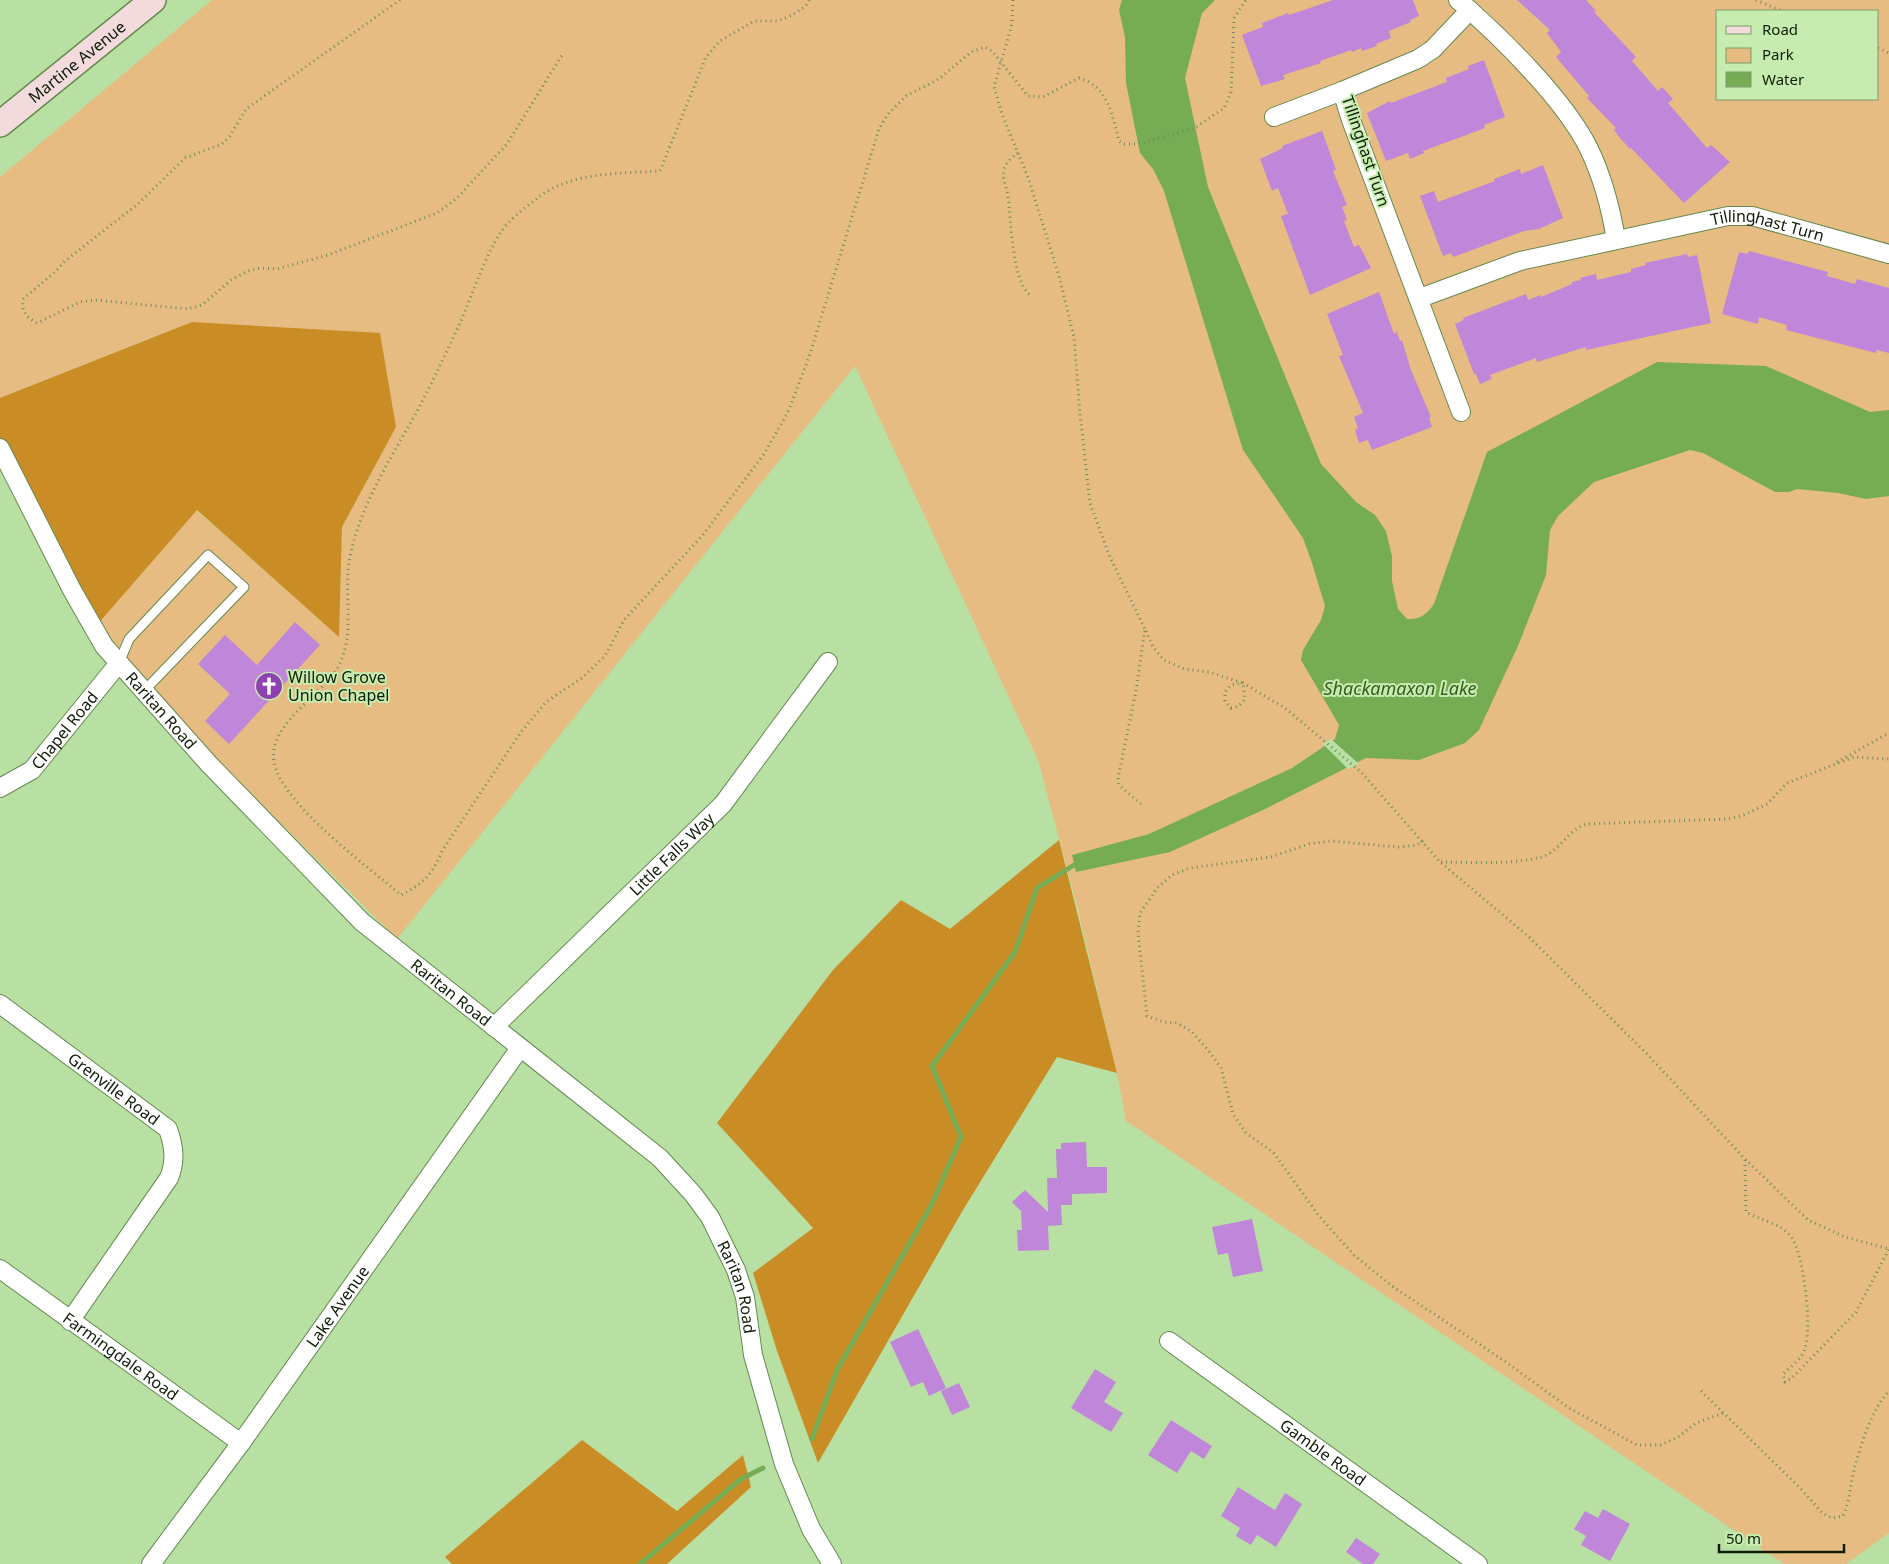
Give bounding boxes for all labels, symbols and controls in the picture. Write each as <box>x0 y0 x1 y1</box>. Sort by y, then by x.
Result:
legend <box>1716 10 1879 100</box>
street label: Martine Avenue <box>24 16 130 108</box>
text: Road <box>1762 19 1798 39</box>
text: Park <box>1762 44 1794 64</box>
text: Water <box>1762 69 1804 89</box>
street label: Tillinghast Turn <box>1337 93 1395 209</box>
street label: Tillinghast Turn <box>1709 205 1827 247</box>
place label: Willow Grove Union Chapel <box>288 666 389 706</box>
street label: Raritan Road <box>121 667 202 754</box>
church icon: Willow Grove Union Chapel <box>254 671 284 701</box>
water label: Shackamaxon Lake <box>1324 676 1476 700</box>
street label: Chapel Road <box>26 687 103 774</box>
street label: Little Falls Way <box>624 807 720 900</box>
street label: Raritan Road <box>406 954 496 1031</box>
street label: Grenville Road <box>64 1047 164 1130</box>
street label: Raritan Road <box>712 1237 761 1335</box>
street label: Lake Avenue <box>301 1261 374 1352</box>
street label: Farmingdale Road <box>59 1307 183 1405</box>
street label: Gamble Road <box>1276 1414 1371 1491</box>
scale bar <box>1719 1522 1844 1554</box>
text: 50 m <box>1726 1528 1761 1548</box>

